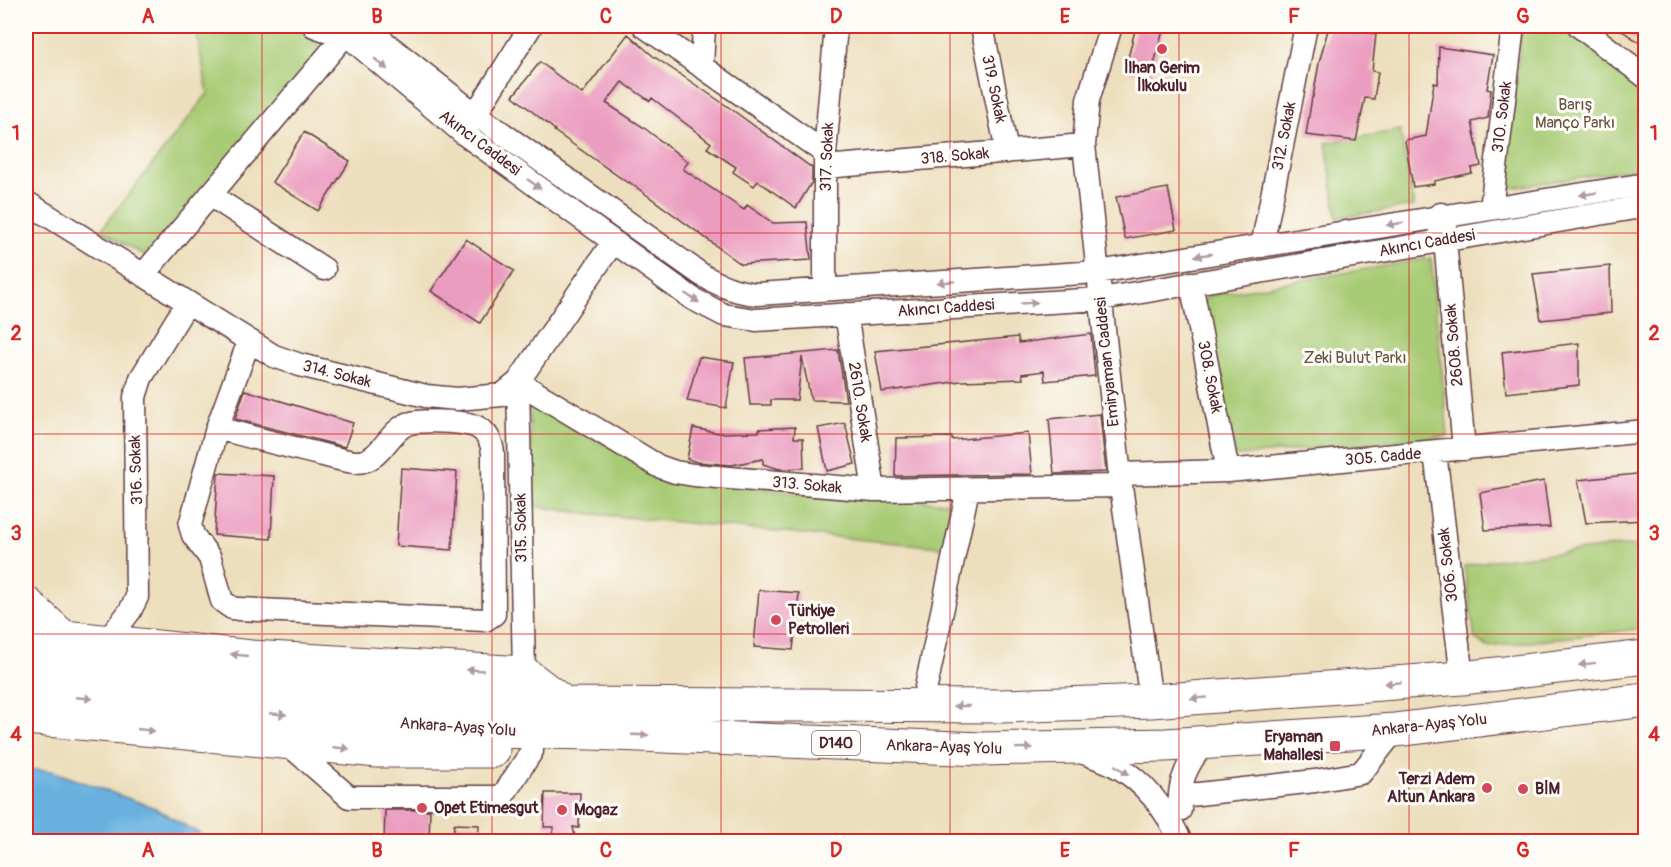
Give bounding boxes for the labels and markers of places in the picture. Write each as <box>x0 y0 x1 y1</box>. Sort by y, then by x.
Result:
marker: İlhan Gerim İlkokulu <box>1155 42 1169 56</box>
place label: İlhan Gerim İlkokulu <box>1124 58 1200 96</box>
place label: Türkiye Petrolleri <box>787 601 849 639</box>
marker: Türkiye Petrolleri <box>769 613 783 627</box>
place label: Eryaman Mahallesi <box>1264 727 1323 765</box>
marker: Eryaman Mahallesi <box>1328 739 1342 753</box>
place label: Terzi Adem Altun Ankara <box>1387 769 1476 807</box>
place label: BİM <box>1535 779 1561 799</box>
marker: Terzi Adem Altun Ankara <box>1480 781 1494 795</box>
marker: BİM <box>1516 782 1530 796</box>
place label: Opet Etimesgut <box>434 798 539 818</box>
place label: Mogaz <box>574 800 619 820</box>
marker: Opet Etimesgut <box>415 801 429 815</box>
marker: Mogaz <box>555 803 569 817</box>

